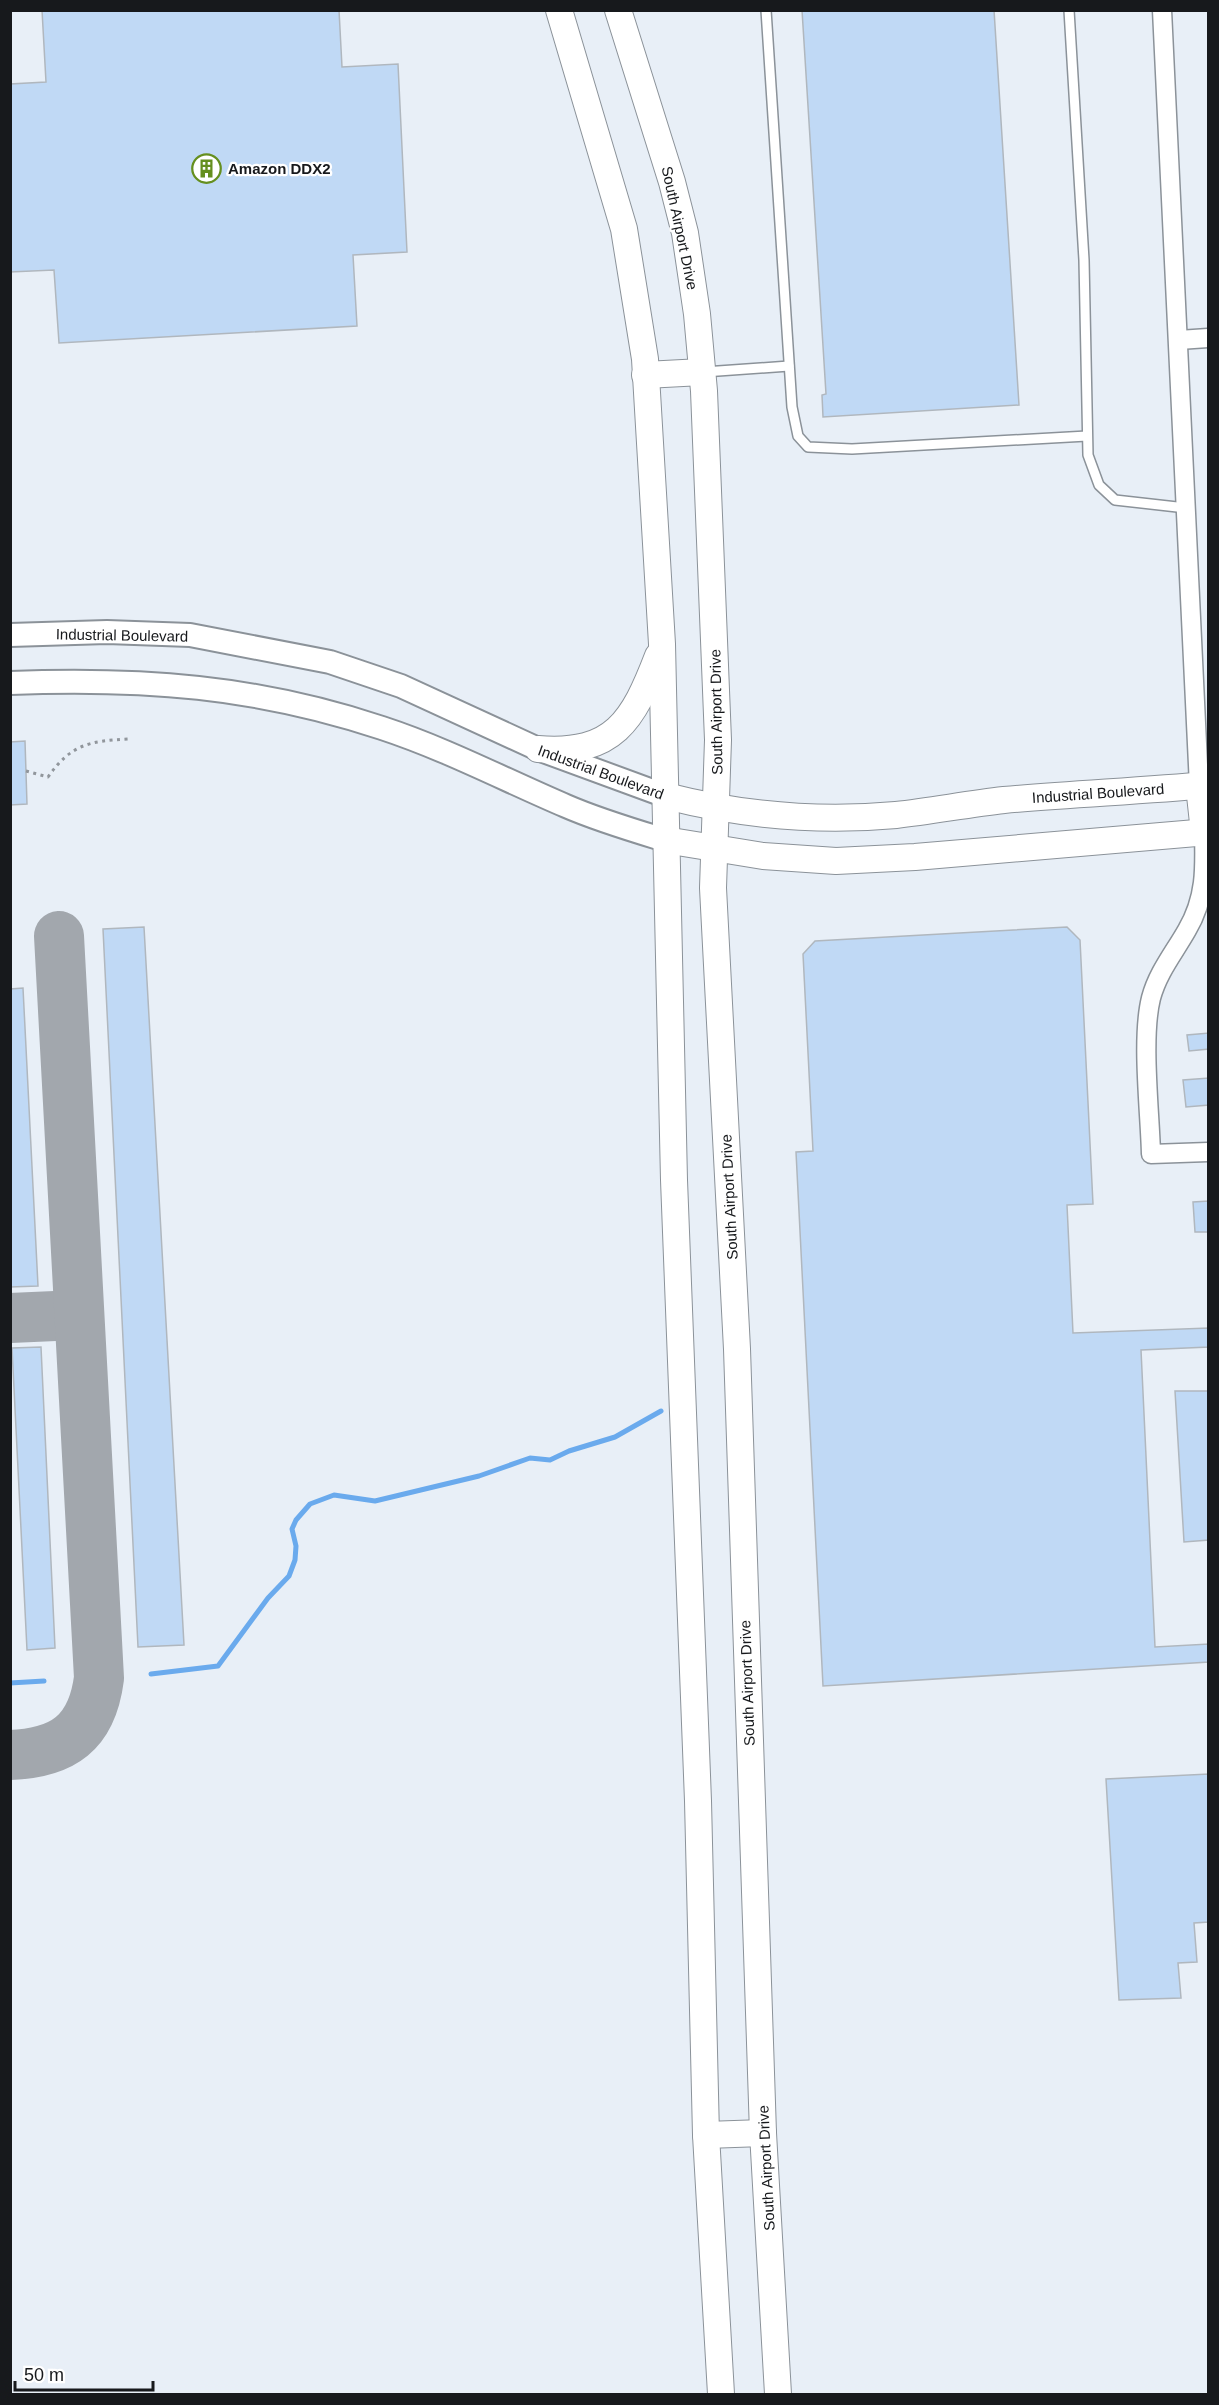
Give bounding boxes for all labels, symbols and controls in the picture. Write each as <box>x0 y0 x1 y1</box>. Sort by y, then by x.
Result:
building icon: Amazon DDX2 <box>191 152 223 184</box>
place label: Amazon DDX2 <box>228 160 331 177</box>
street label: South Airport Drive <box>659 165 701 291</box>
street label: Industrial Boulevard <box>56 625 188 645</box>
street label: South Airport Drive <box>706 649 726 775</box>
street label: Industrial Boulevard <box>536 741 666 803</box>
street label: Industrial Boulevard <box>1031 780 1165 806</box>
street label: South Airport Drive <box>717 1134 741 1260</box>
street label: South Airport Drive <box>736 1620 758 1746</box>
street label: South Airport Drive <box>754 2105 778 2231</box>
scale bar <box>15 2354 153 2392</box>
text: 50 m <box>24 2365 64 2385</box>

